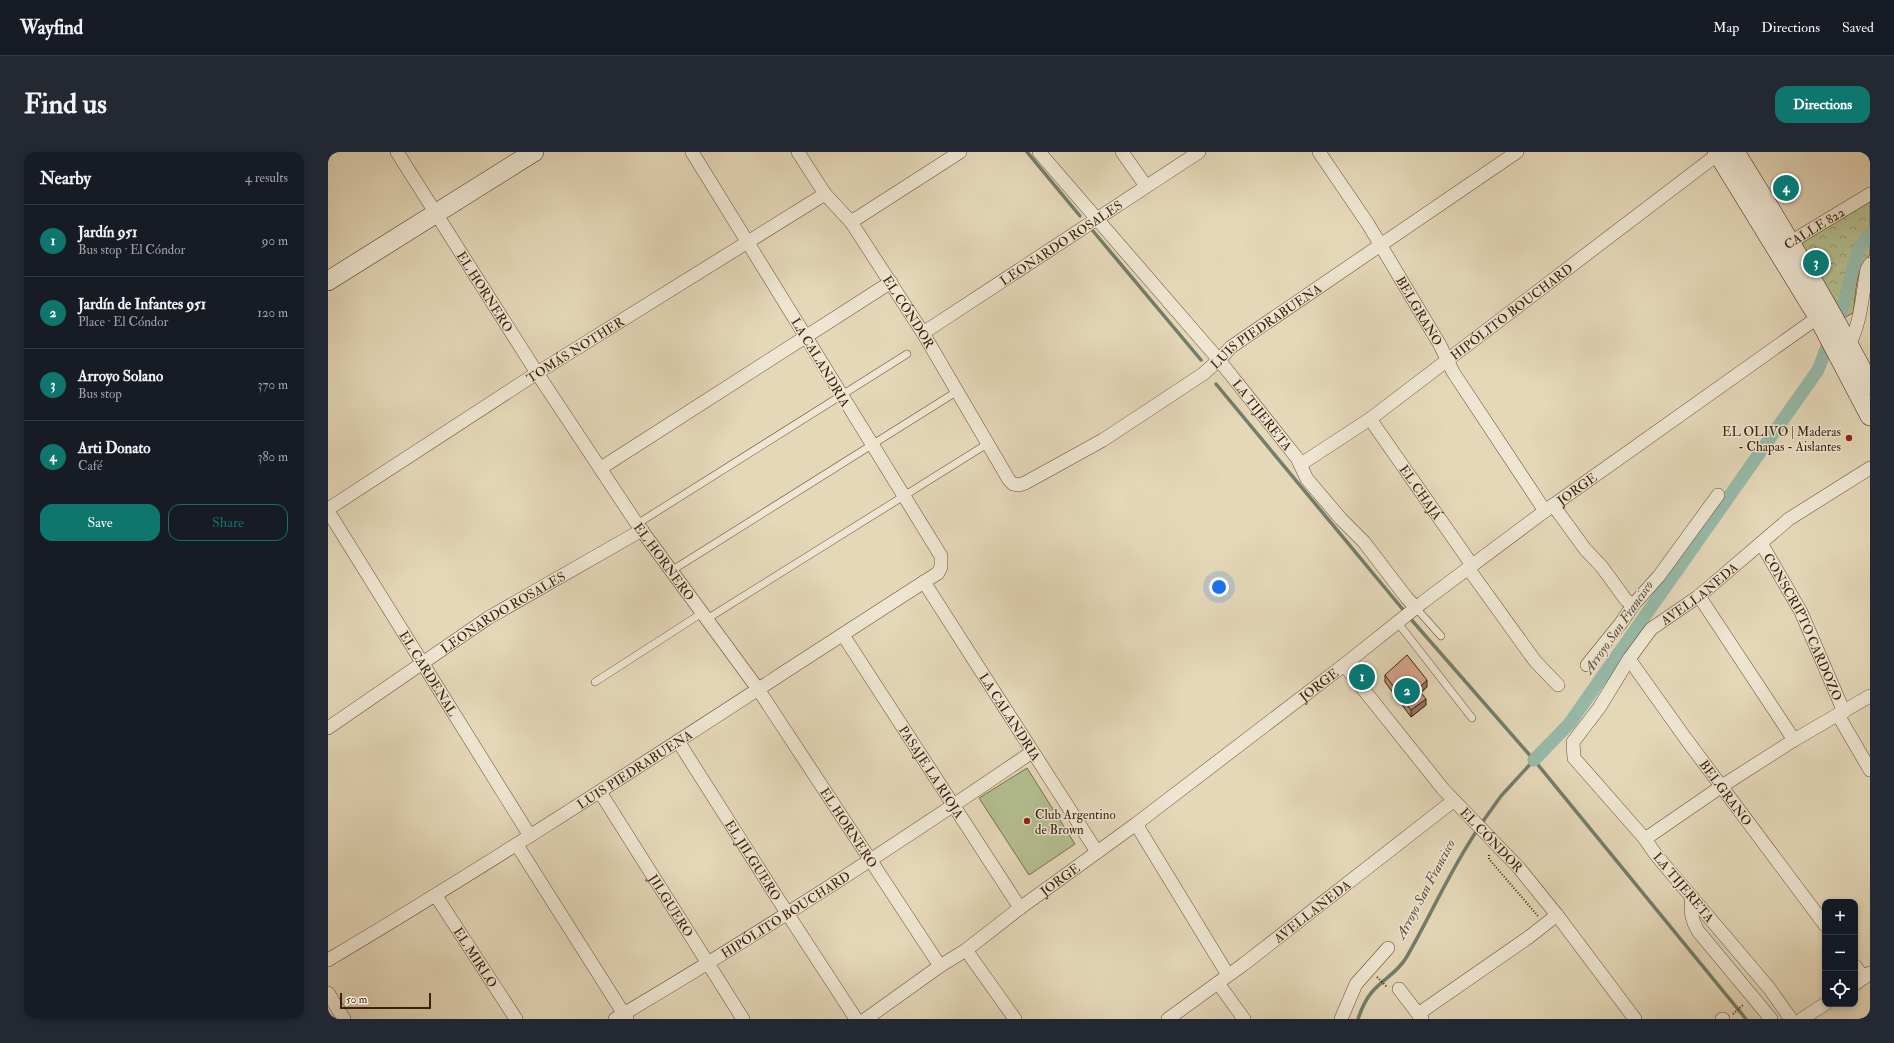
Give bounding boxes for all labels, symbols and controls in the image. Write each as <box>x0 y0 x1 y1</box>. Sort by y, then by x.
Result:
text: Wayfind <box>20 16 83 40</box>
text: Map <box>1713 19 1739 36</box>
text: Directions <box>1761 19 1820 36</box>
text: Saved <box>1842 19 1874 36</box>
button: Directions <box>1775 86 1870 123</box>
text: Find us <box>24 87 107 122</box>
text: Nearby <box>40 168 91 189</box>
text: 4 results <box>245 170 288 186</box>
pin: 4 <box>1773 173 1799 203</box>
street label: LEONARDO ROSALES <box>997 197 1126 289</box>
street label: CALLE 822 <box>1781 204 1848 253</box>
text: Jardín 951 <box>78 223 137 242</box>
text: 1 <box>51 233 55 249</box>
text: 90 m <box>262 233 288 249</box>
text: Bus stop · El Cóndor <box>78 242 185 258</box>
pin: 3 <box>1803 248 1829 278</box>
street label: EL HORNERO <box>453 249 516 335</box>
street label: HIPÓLITO BOUCHARD <box>1447 260 1576 364</box>
street label: EL CÓNDOR <box>879 273 938 352</box>
street label: BELGRANO <box>1392 274 1446 349</box>
street label: LUIS PIEDRABUENA <box>1208 280 1325 373</box>
text: Jardín de Infantes 951 <box>78 295 206 314</box>
text: 2 <box>50 305 56 321</box>
text: 120 m <box>257 305 288 321</box>
text: Place · El Cóndor <box>78 314 168 330</box>
street label: TOMÁS NOTHER <box>524 314 628 387</box>
street label: LA CALANDRIA <box>787 315 853 411</box>
text: Arroyo Solano <box>78 367 163 386</box>
text: 3 <box>51 377 56 393</box>
text: 370 m <box>258 377 288 393</box>
street label: LA TIJERETA <box>1229 377 1295 455</box>
text: Bus stop <box>78 386 122 402</box>
place label: EL OLIVO | Maderas - Chapas - Aislantes <box>1722 424 1842 456</box>
marker: EL OLIVO | Maderas - Chapas - Aislantes <box>1844 433 1854 443</box>
text: Arti Donato <box>78 439 151 458</box>
text: 4 <box>49 449 57 465</box>
text: 380 m <box>257 449 288 465</box>
text: Café <box>78 458 102 474</box>
street label: EL CHAJÁ <box>1395 462 1446 524</box>
street label: JORGE <box>1553 470 1600 510</box>
button: Save <box>40 504 160 541</box>
button: Share <box>168 504 288 541</box>
street label: EL HORNERO <box>630 520 697 604</box>
street label: CONSCRIPTO CARDOZO <box>1760 551 1845 703</box>
street label: AVELLANEDA <box>1657 559 1742 629</box>
street label: LEONARDO ROSALES <box>438 569 568 657</box>
your location <box>1209 577 1229 597</box>
water label: Arroyo San Francisco <box>1579 577 1657 679</box>
street label: EL CARDENAL <box>395 628 461 720</box>
pin: 1 <box>1349 662 1375 692</box>
street label: JORGE <box>1296 665 1342 706</box>
street label: LA CALANDRIA <box>975 670 1044 765</box>
pin: 2 <box>1394 676 1420 706</box>
street label: PASAJE LA RIOJA <box>895 723 967 822</box>
street label: LUIS PIEDRABUENA <box>574 727 696 813</box>
street label: BELGRANO <box>1695 757 1755 829</box>
street label: EL HORNERO <box>816 785 880 871</box>
street label: EL CÓNDOR <box>1456 805 1526 876</box>
place label: Club Argentino de Brown <box>1035 807 1116 838</box>
marker: Club Argentino de Brown <box>1022 816 1032 826</box>
street label: EL JILGUERO <box>721 817 784 904</box>
water label: Arroyo San Francisco <box>1391 837 1459 944</box>
street label: LA TIJERETA <box>1649 849 1718 926</box>
street label: JORGE <box>1037 860 1083 900</box>
street label: HIPÓLITO BOUCHARD <box>718 868 854 962</box>
street label: JILGUERO <box>644 871 696 940</box>
street label: AVELLANEDA <box>1270 876 1355 947</box>
map controls <box>1822 899 1858 1007</box>
button: + <box>1822 899 1858 935</box>
street label: EL MIRLO <box>450 925 500 991</box>
button: − <box>1822 935 1858 971</box>
button: locate <box>1822 971 1858 1007</box>
scale bar <box>340 991 431 1010</box>
text: 50 m <box>346 993 367 1006</box>

